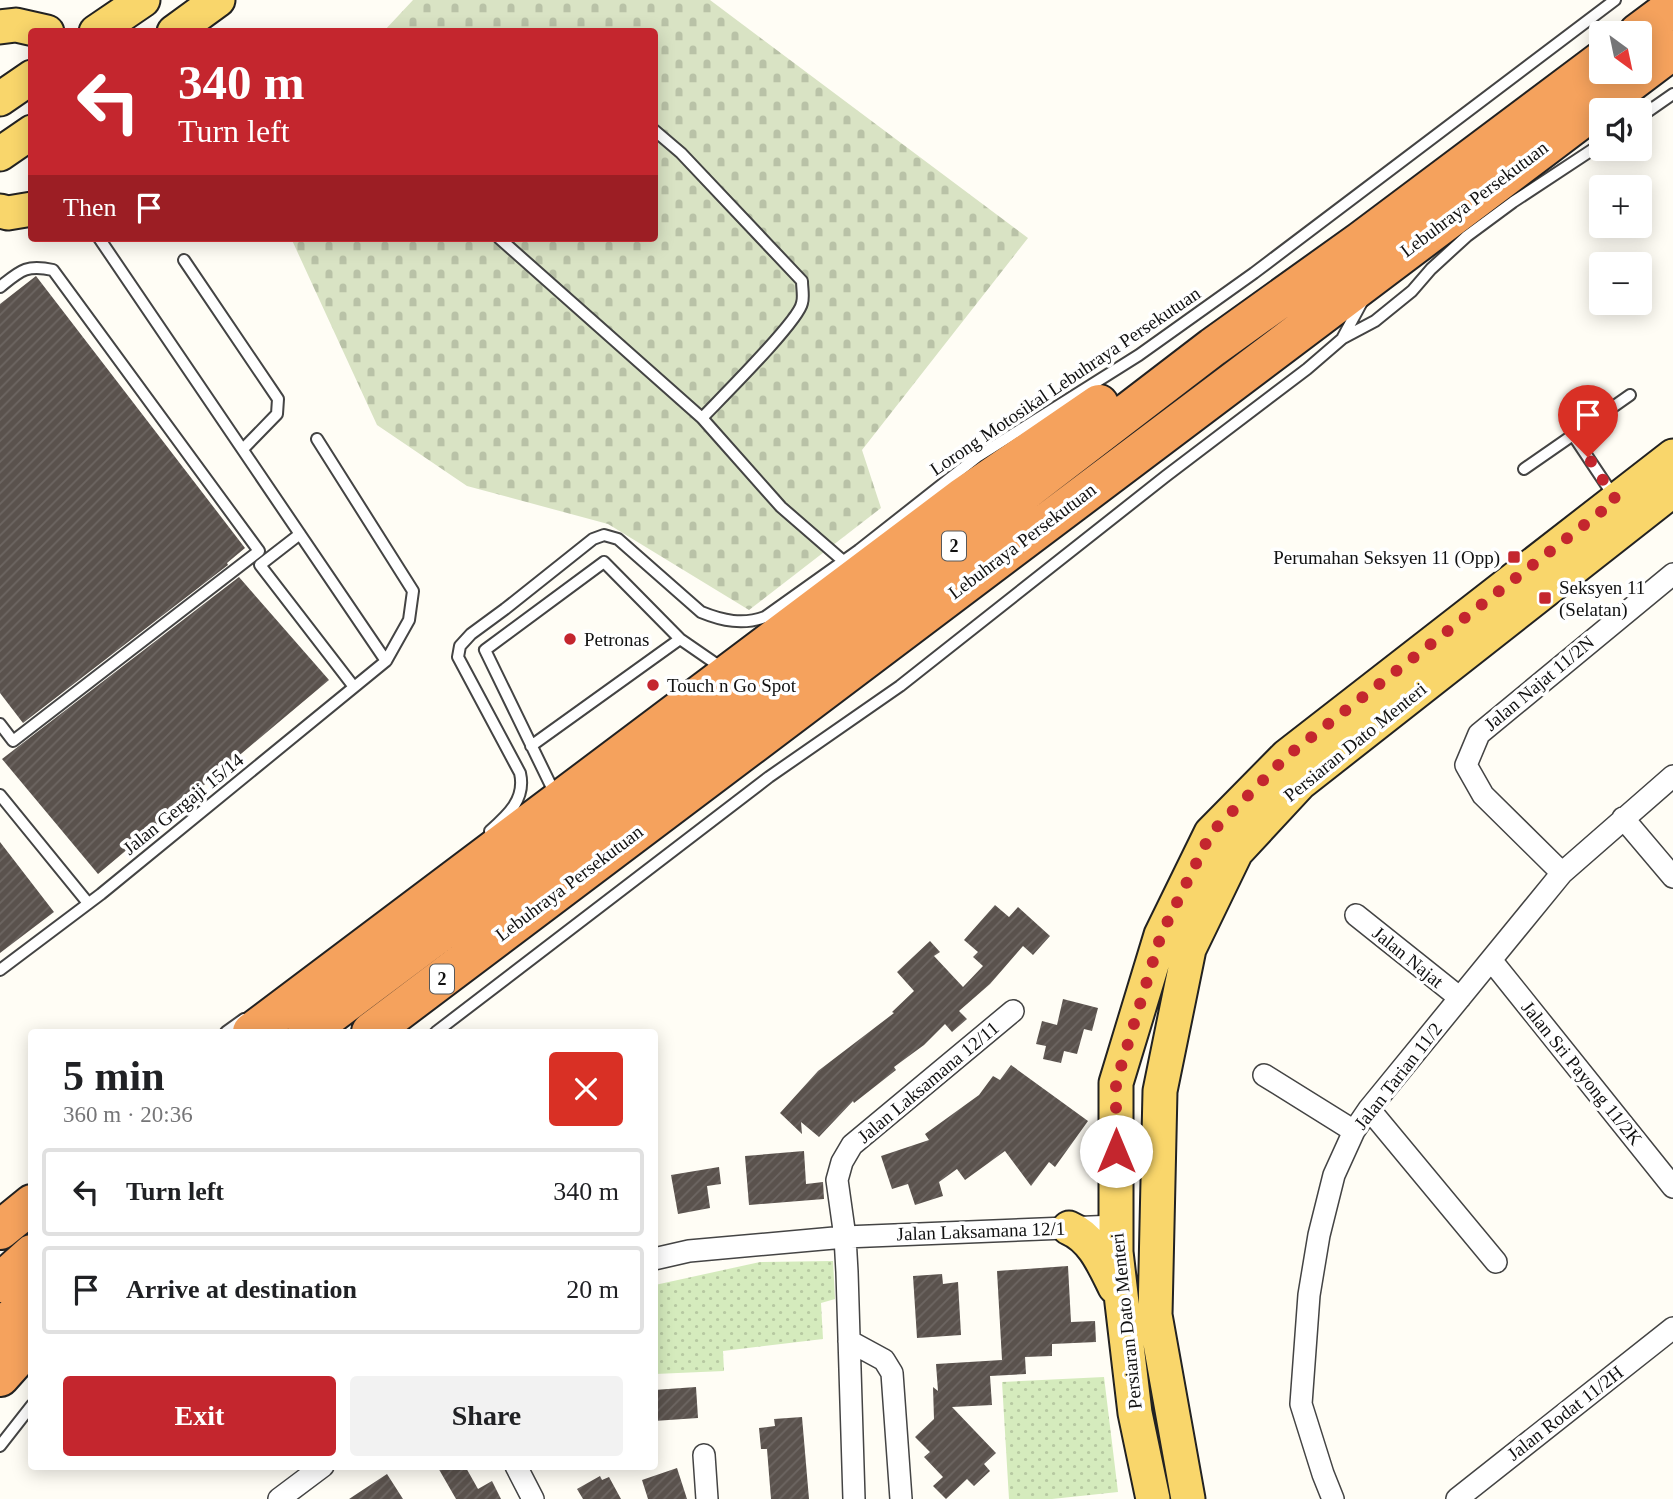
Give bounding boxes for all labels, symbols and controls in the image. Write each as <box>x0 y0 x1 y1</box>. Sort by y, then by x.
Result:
north arrow <box>1589 21 1652 84</box>
map controls <box>1589 21 1652 315</box>
text: 340 m <box>178 55 305 110</box>
icon: left <box>63 56 154 147</box>
button: sound <box>1589 98 1652 161</box>
text: Turn left <box>178 113 290 149</box>
street label: Lebuhraya Persekutuan <box>1396 136 1552 261</box>
button: + <box>1589 175 1652 238</box>
icon: arrive <box>130 189 168 227</box>
text: Then <box>63 193 116 222</box>
button: − <box>1589 252 1652 315</box>
street label: Lorong Motosikal Lebuhraya Persekutuan <box>926 282 1204 480</box>
pin <box>1558 385 1618 457</box>
icon: arrive <box>1569 396 1607 434</box>
street label: Lebuhraya Persekutuan <box>944 478 1100 603</box>
road number: 2 <box>942 532 966 560</box>
place label: Perumahan Seksyen 11 (Opp) <box>1273 547 1500 569</box>
marker: Perumahan Seksyen 11 (Opp) <box>1506 549 1522 565</box>
place label: Seksyen 11 (Selatan) <box>1559 577 1645 621</box>
marker: Seksyen 11 (Selatan) <box>1537 590 1553 606</box>
place label: Petronas <box>584 629 649 650</box>
marker: Petronas <box>562 631 578 647</box>
street label: Jalan Najat 11/2N <box>1480 631 1598 735</box>
place label: Touch n Go Spot <box>667 675 797 696</box>
marker: Touch n Go Spot <box>645 677 661 693</box>
street label: Persiaran Dato Menteri <box>1280 678 1430 806</box>
street label: Jalan Gergaji 15/14 <box>119 749 248 859</box>
street label: Lebuhraya Persekutuan <box>491 820 647 945</box>
street label: Jalan Najat <box>1368 922 1448 992</box>
road number: 2 <box>430 964 454 994</box>
street label: Jalan Sri Payong 11/2K <box>1517 997 1647 1149</box>
street label: Jalan Laksamana 12/11 <box>853 1017 1003 1147</box>
street label: Jalan Tarian 11/2 <box>1350 1018 1446 1134</box>
button: close <box>549 1052 623 1126</box>
text: 5 min <box>63 1053 165 1099</box>
text: 360 m · 20:36 <box>63 1102 193 1127</box>
position arrow <box>1079 1114 1153 1188</box>
icon: left <box>67 1173 105 1211</box>
text: Turn left <box>126 1177 224 1206</box>
text: 340 m <box>553 1177 619 1206</box>
street label: Jalan Laksamana 12/1 <box>896 1218 1066 1244</box>
street label: Persiaran Dato Menteri <box>1106 1232 1146 1410</box>
icon: arrive <box>67 1271 105 1309</box>
text: Arrive at destination <box>126 1275 357 1304</box>
text: 20 m <box>566 1275 619 1304</box>
street label: Jalan Rodat 11/2H <box>1503 1361 1627 1465</box>
button: Exit <box>63 1376 336 1456</box>
button: Share <box>350 1376 623 1456</box>

